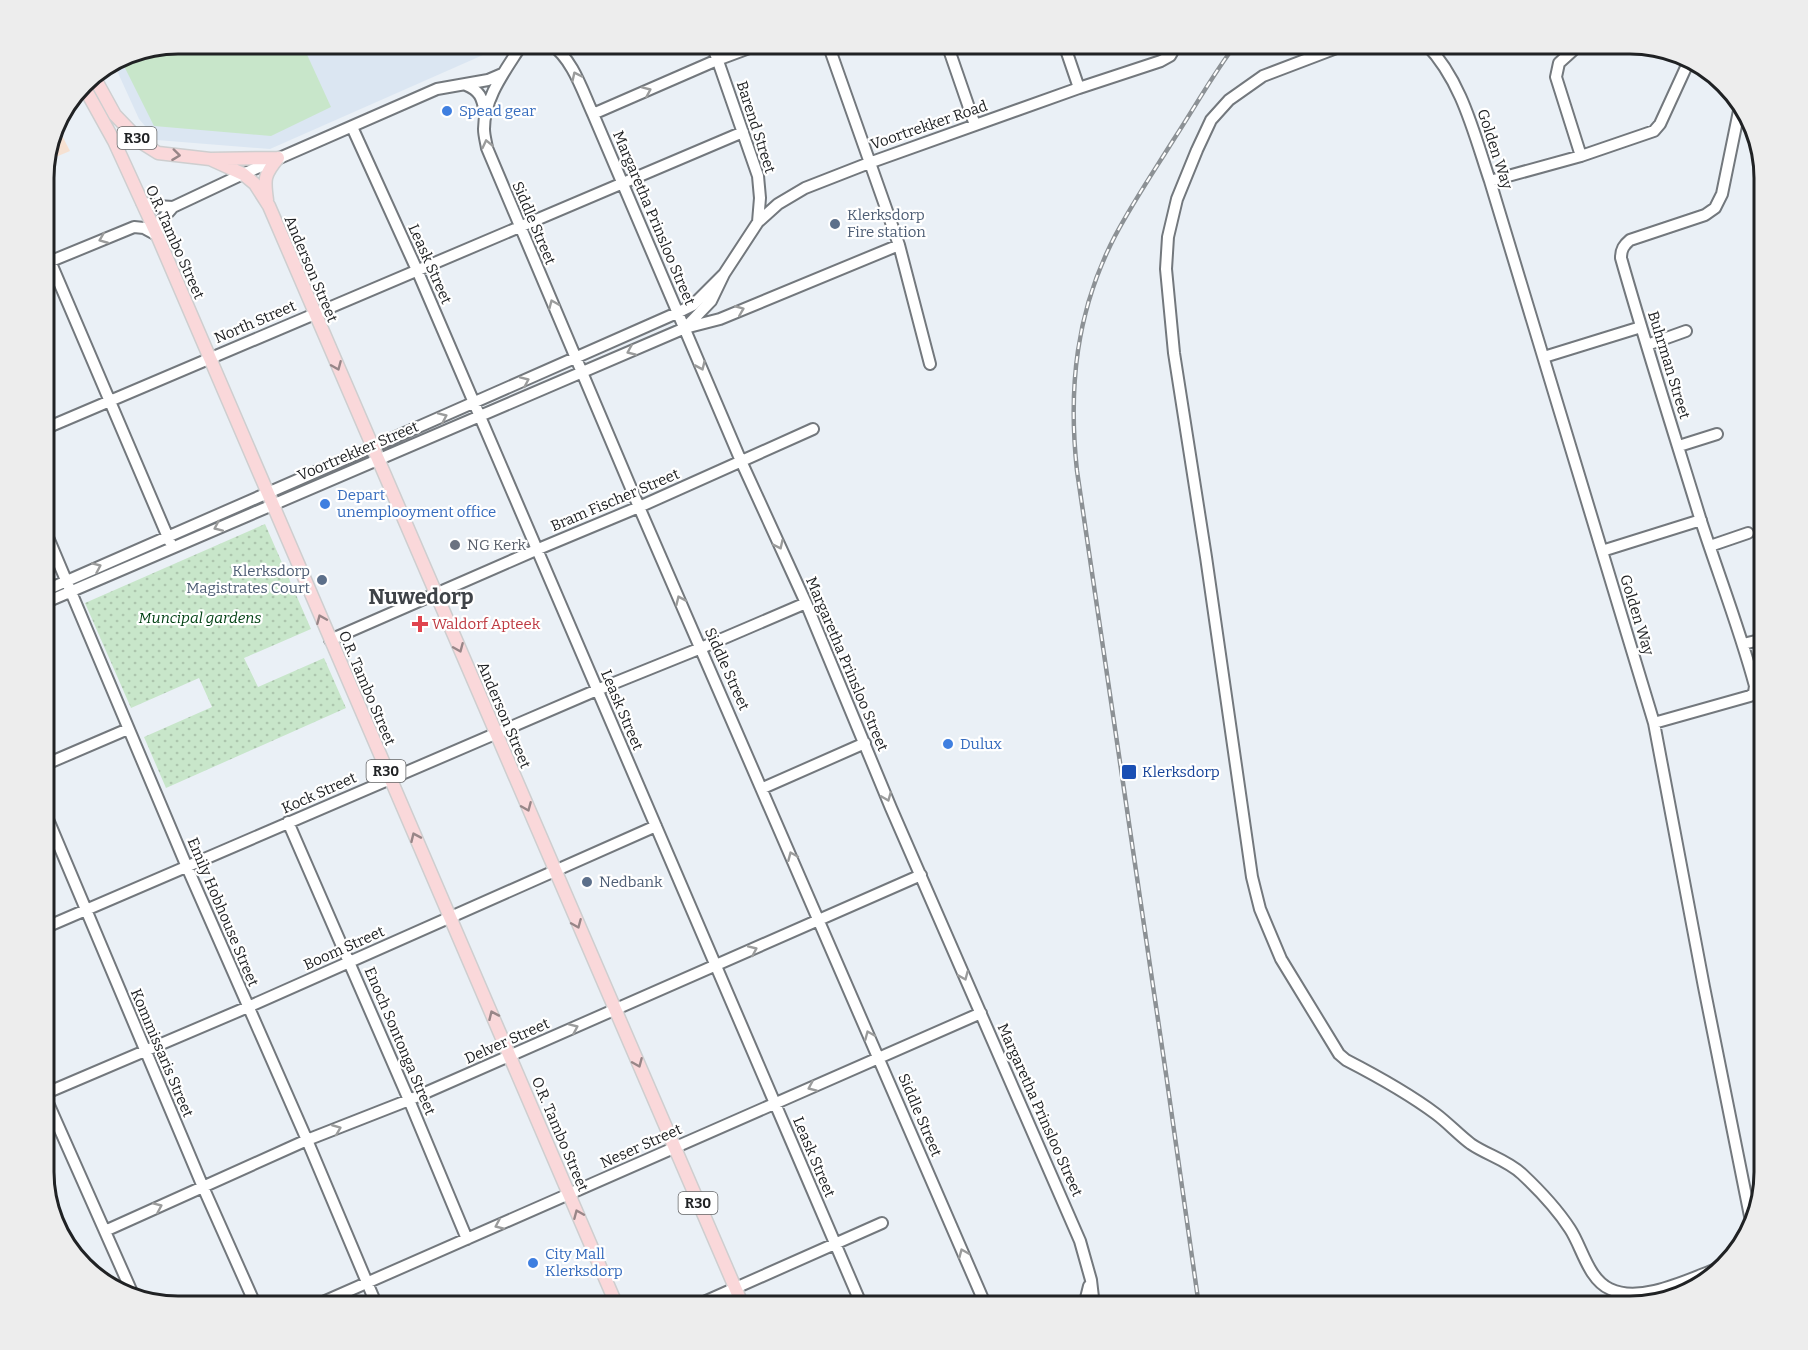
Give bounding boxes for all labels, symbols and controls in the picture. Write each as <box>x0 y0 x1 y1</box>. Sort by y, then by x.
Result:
one-way arrow <box>571 72 583 83</box>
street label: Barend Street <box>733 79 780 176</box>
one-way arrow <box>640 86 651 98</box>
street label: Voortrekker Road <box>868 97 990 153</box>
place label: Spead gear <box>459 102 536 120</box>
marker: Spead gear <box>440 104 454 118</box>
street label: Golden Way <box>1474 107 1516 191</box>
road number: R30 <box>118 127 156 149</box>
street label: Margaretha Prinsloo Street <box>609 128 699 308</box>
one-way arrow <box>481 139 494 149</box>
one-way arrow <box>171 148 180 161</box>
street label: Siddle Street <box>508 179 560 268</box>
street label: O.R. Tambo Street <box>142 182 208 302</box>
place label: Klerksdorp Fire station <box>847 206 926 241</box>
street label: Anderson Street <box>280 213 342 326</box>
marker: Klerksdorp Fire station <box>828 217 842 231</box>
street label: Leask Street <box>404 221 456 307</box>
one-way arrow <box>98 232 109 244</box>
street label: North Street <box>212 297 299 347</box>
one-way arrow <box>548 300 560 311</box>
one-way arrow <box>734 305 745 317</box>
street label: Buhrman Street <box>1644 309 1694 422</box>
one-way arrow <box>626 344 637 356</box>
one-way arrow <box>330 360 342 371</box>
one-way arrow <box>694 360 706 371</box>
one-way arrow <box>519 376 530 388</box>
one-way arrow <box>436 413 447 425</box>
street label: Voortrekker Street <box>295 417 422 485</box>
street label: Bram Fischer Street <box>548 465 682 535</box>
place label: Depart unemplooyment office <box>337 486 496 521</box>
marker: Depart unemplooyment office <box>318 497 332 511</box>
one-way arrow <box>214 520 225 532</box>
place label: NG Kerk <box>467 536 526 554</box>
marker: NG Kerk <box>448 538 462 552</box>
one-way arrow <box>772 539 784 550</box>
one-way arrow <box>91 562 102 574</box>
place label: Klerksdorp Magistrates Court <box>186 562 311 597</box>
marker: Klerksdorp Magistrates Court <box>315 573 329 587</box>
street label: Golden Way <box>1616 573 1658 658</box>
street label: Margaretha Prinsloo Street <box>802 574 892 754</box>
district label: Nuwedorp <box>368 584 474 610</box>
one-way arrow <box>676 596 688 607</box>
park label: Muncipal gardens <box>139 609 261 627</box>
one-way arrow <box>316 614 328 625</box>
place label: Waldorf Apteek <box>432 615 541 633</box>
marker: Waldorf Apteek <box>413 617 427 631</box>
street label: Siddle Street <box>701 625 753 714</box>
street label: O.R. Tambo Street <box>335 628 400 749</box>
one-way arrow <box>452 641 464 652</box>
street label: Anderson Street <box>473 659 535 772</box>
street label: Leask Street <box>597 667 647 753</box>
place label: Dulux <box>960 735 1002 753</box>
marker: Dulux <box>941 737 955 751</box>
road number: R30 <box>366 760 406 782</box>
marker: Klerksdorp <box>1120 763 1138 781</box>
place label: Klerksdorp <box>1142 763 1220 781</box>
street label: Kock Street <box>279 768 360 817</box>
one-way arrow <box>880 790 892 801</box>
one-way arrow <box>520 801 532 812</box>
one-way arrow <box>410 832 422 843</box>
street label: Emily Hobhouse Street <box>183 835 263 990</box>
one-way arrow <box>787 851 799 862</box>
place label: Nedbank <box>599 873 663 891</box>
marker: Nedbank <box>580 875 594 889</box>
one-way arrow <box>570 918 582 929</box>
street label: Boom Street <box>301 922 388 974</box>
one-way arrow <box>746 945 757 957</box>
street label: Enoch Sontonga Street <box>361 964 440 1118</box>
one-way arrow <box>957 969 969 980</box>
street label: Kommissaris Street <box>127 986 197 1120</box>
one-way arrow <box>488 1011 500 1022</box>
street label: Delver Street <box>462 1014 553 1068</box>
street label: Margaretha Prinsloo Street <box>994 1021 1087 1200</box>
one-way arrow <box>567 1023 578 1035</box>
one-way arrow <box>864 1031 876 1042</box>
one-way arrow <box>631 1057 643 1068</box>
street label: Siddle Street <box>894 1071 946 1160</box>
street label: O.R. Tambo Street <box>528 1074 593 1195</box>
one-way arrow <box>807 1080 818 1092</box>
street label: Leask Street <box>789 1114 839 1200</box>
street label: Neser Street <box>598 1120 685 1172</box>
one-way arrow <box>330 1124 341 1136</box>
road number: R30 <box>678 1192 718 1214</box>
one-way arrow <box>152 1203 163 1215</box>
one-way arrow <box>573 1209 585 1220</box>
one-way arrow <box>494 1218 505 1230</box>
place label: City Mall Klerksdorp <box>545 1245 623 1280</box>
one-way arrow <box>958 1248 970 1259</box>
marker: City Mall Klerksdorp <box>526 1256 540 1270</box>

